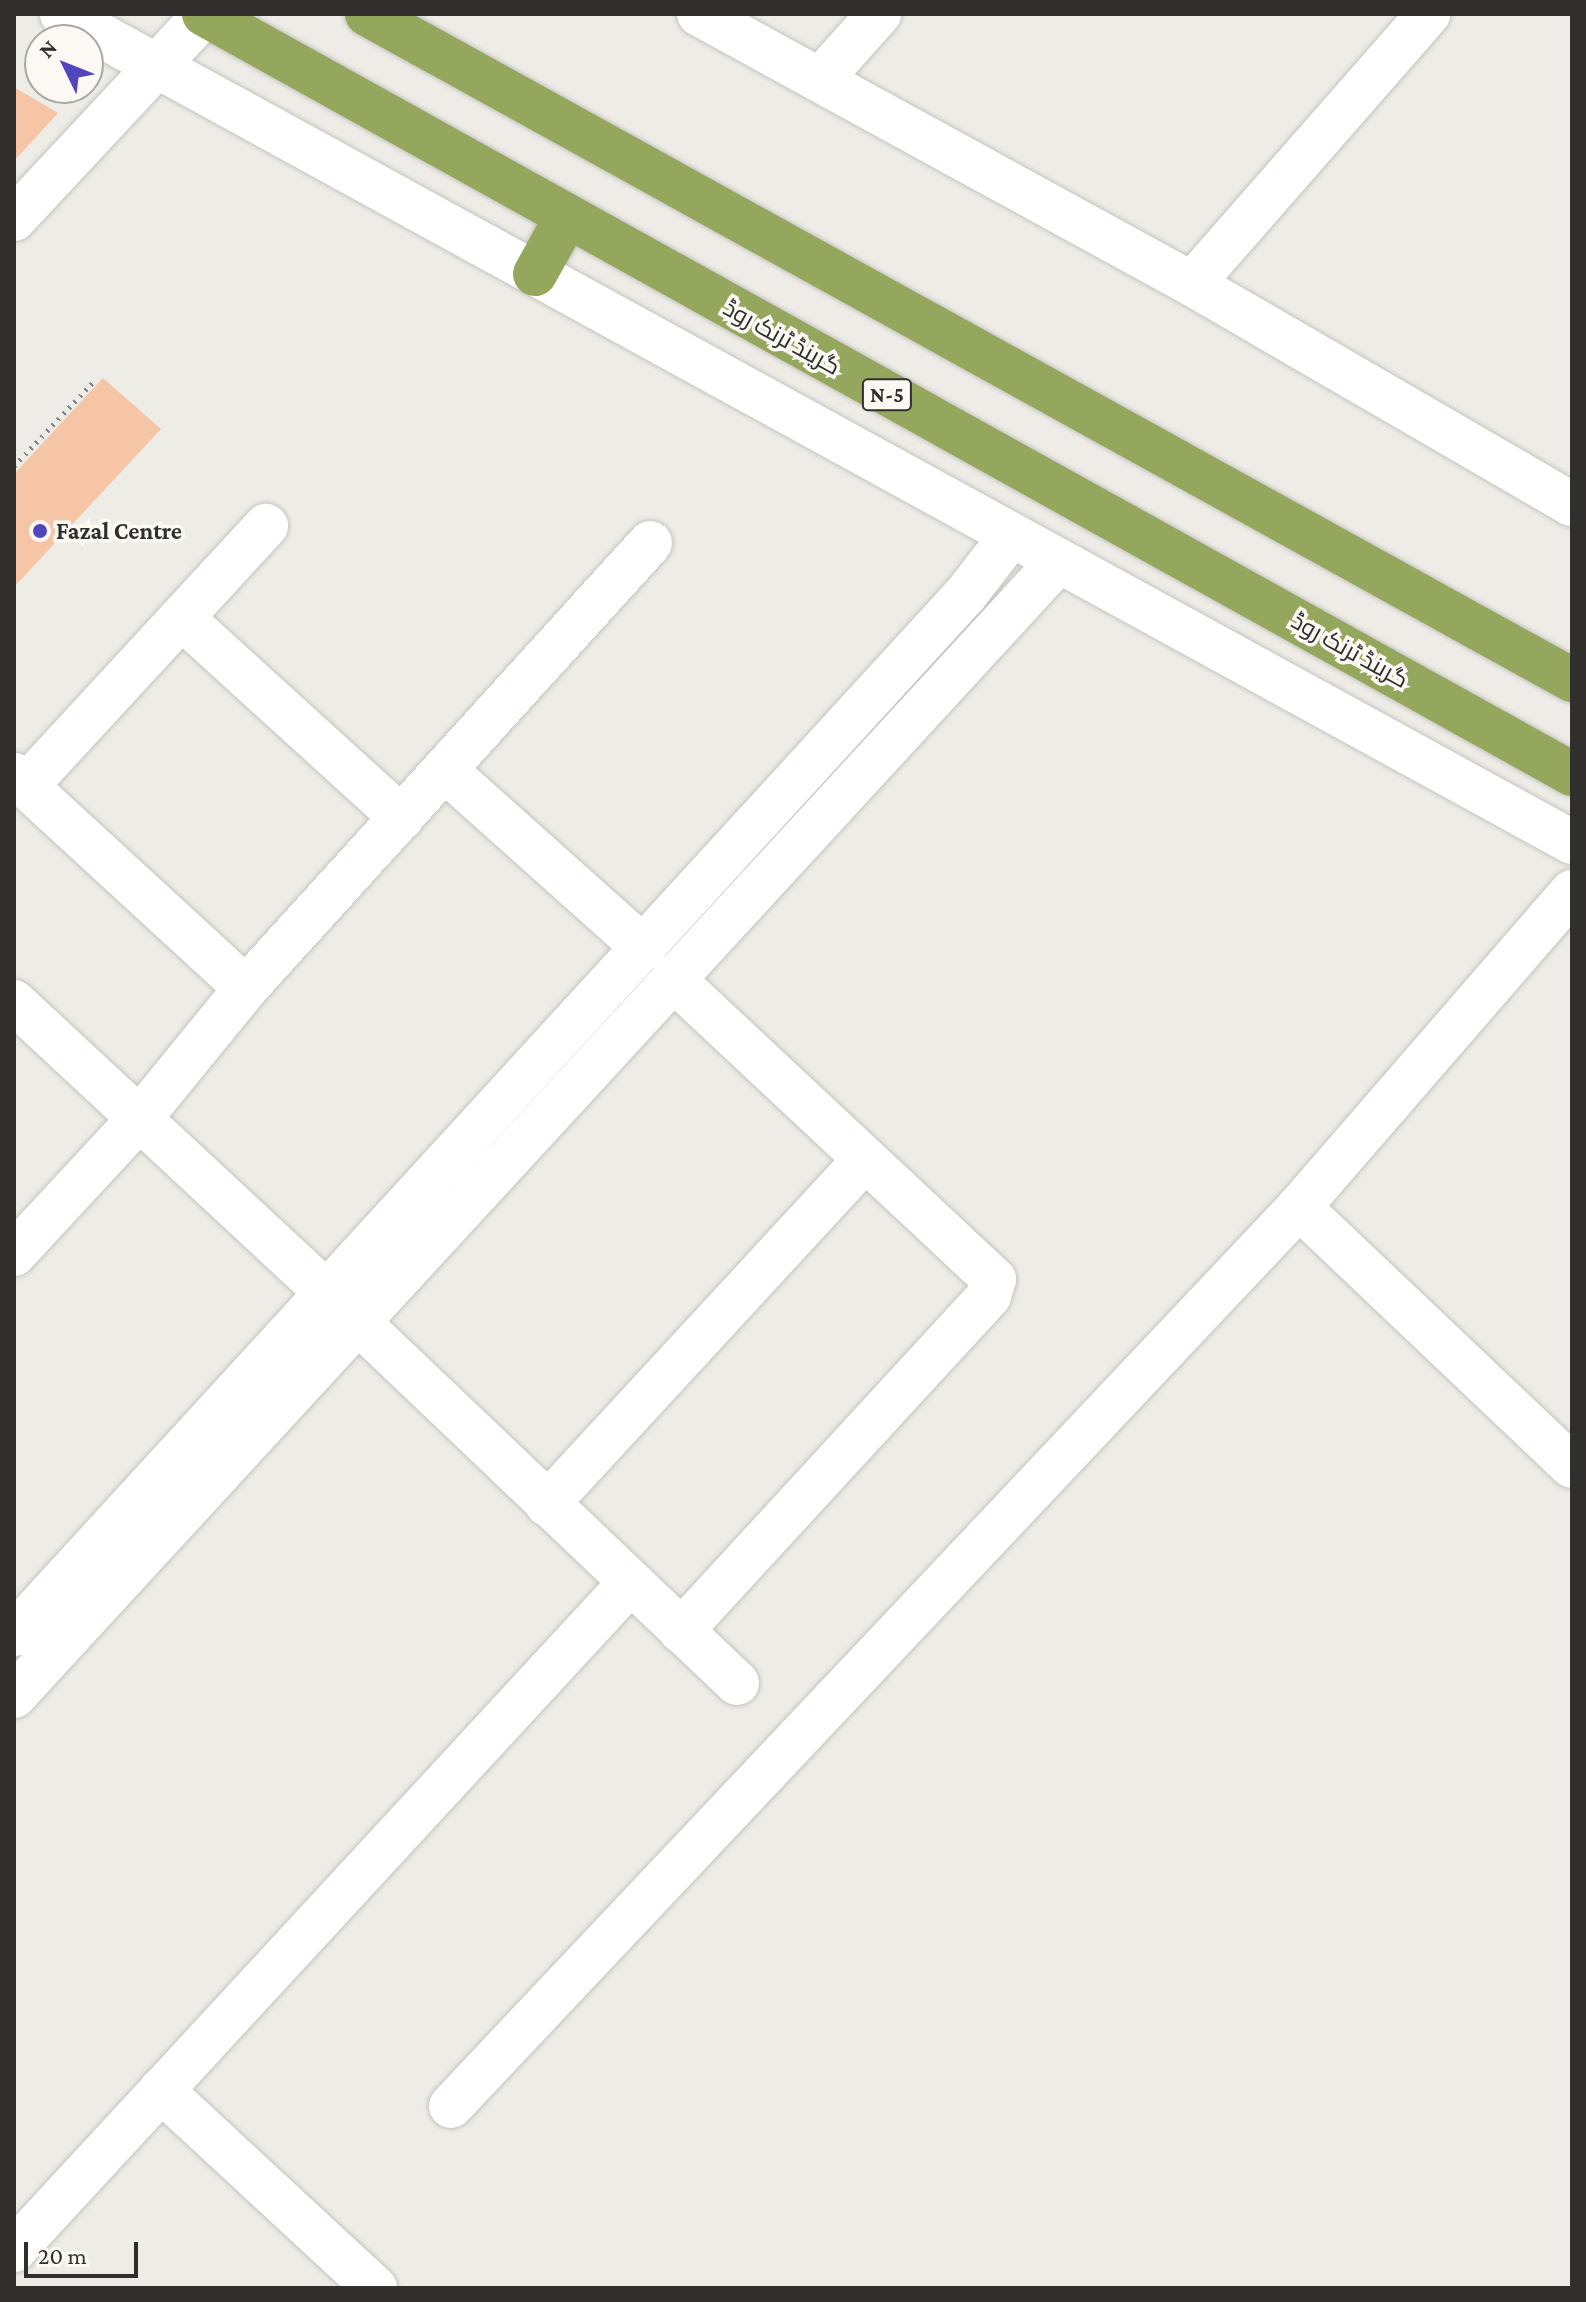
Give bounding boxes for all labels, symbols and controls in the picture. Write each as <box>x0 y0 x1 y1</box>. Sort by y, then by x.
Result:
north arrow <box>24 24 104 104</box>
text: N <box>33 35 62 63</box>
street label: گرینڈ ٹرنک روڈ <box>718 293 846 381</box>
road number: N-5 <box>861 377 913 413</box>
place label: Fazal Centre <box>56 517 182 545</box>
marker: Fazal Centre <box>31 522 49 540</box>
street label: گرینڈ ٹرنک روڈ <box>1286 606 1414 694</box>
scale bar <box>28 2226 142 2276</box>
text: 20 m <box>38 2242 87 2269</box>

